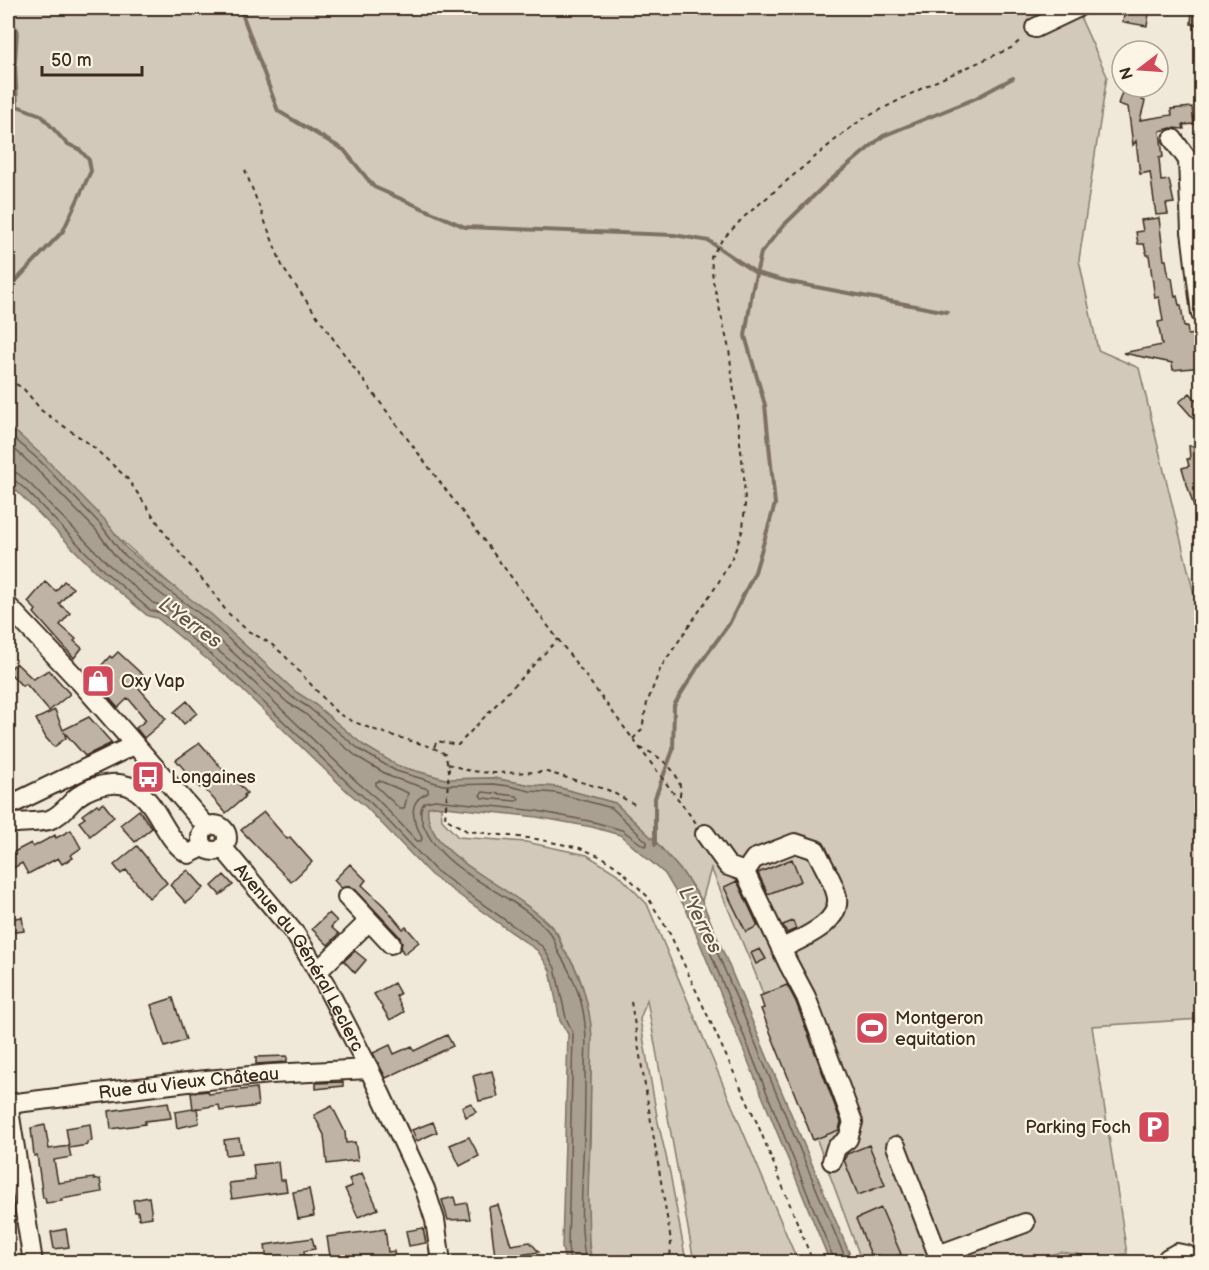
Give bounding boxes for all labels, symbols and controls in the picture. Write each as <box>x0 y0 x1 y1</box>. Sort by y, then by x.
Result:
scale bar <box>42 39 142 77</box>
north arrow <box>1110 39 1170 99</box>
text: 50 m <box>51 50 92 71</box>
text: N <box>1116 64 1138 81</box>
water label: L'Yerres <box>154 592 226 654</box>
shop icon: Oxy Vap <box>80 663 116 699</box>
place label: Oxy Vap <box>121 671 185 692</box>
bus stop icon: Longaines <box>130 759 166 795</box>
place label: Longaines <box>171 767 256 788</box>
street label: Avenue du Général Leclerc <box>230 859 368 1055</box>
water label: L'Yerres <box>673 883 727 957</box>
place label: Montgeron equitation <box>895 1008 984 1050</box>
sports icon: Montgeron equitation <box>854 1010 890 1046</box>
street label: Rue du Vieux Château <box>97 1063 279 1103</box>
parking icon: Parking Foch <box>1136 1109 1172 1145</box>
place label: Parking Foch <box>1025 1117 1131 1138</box>

